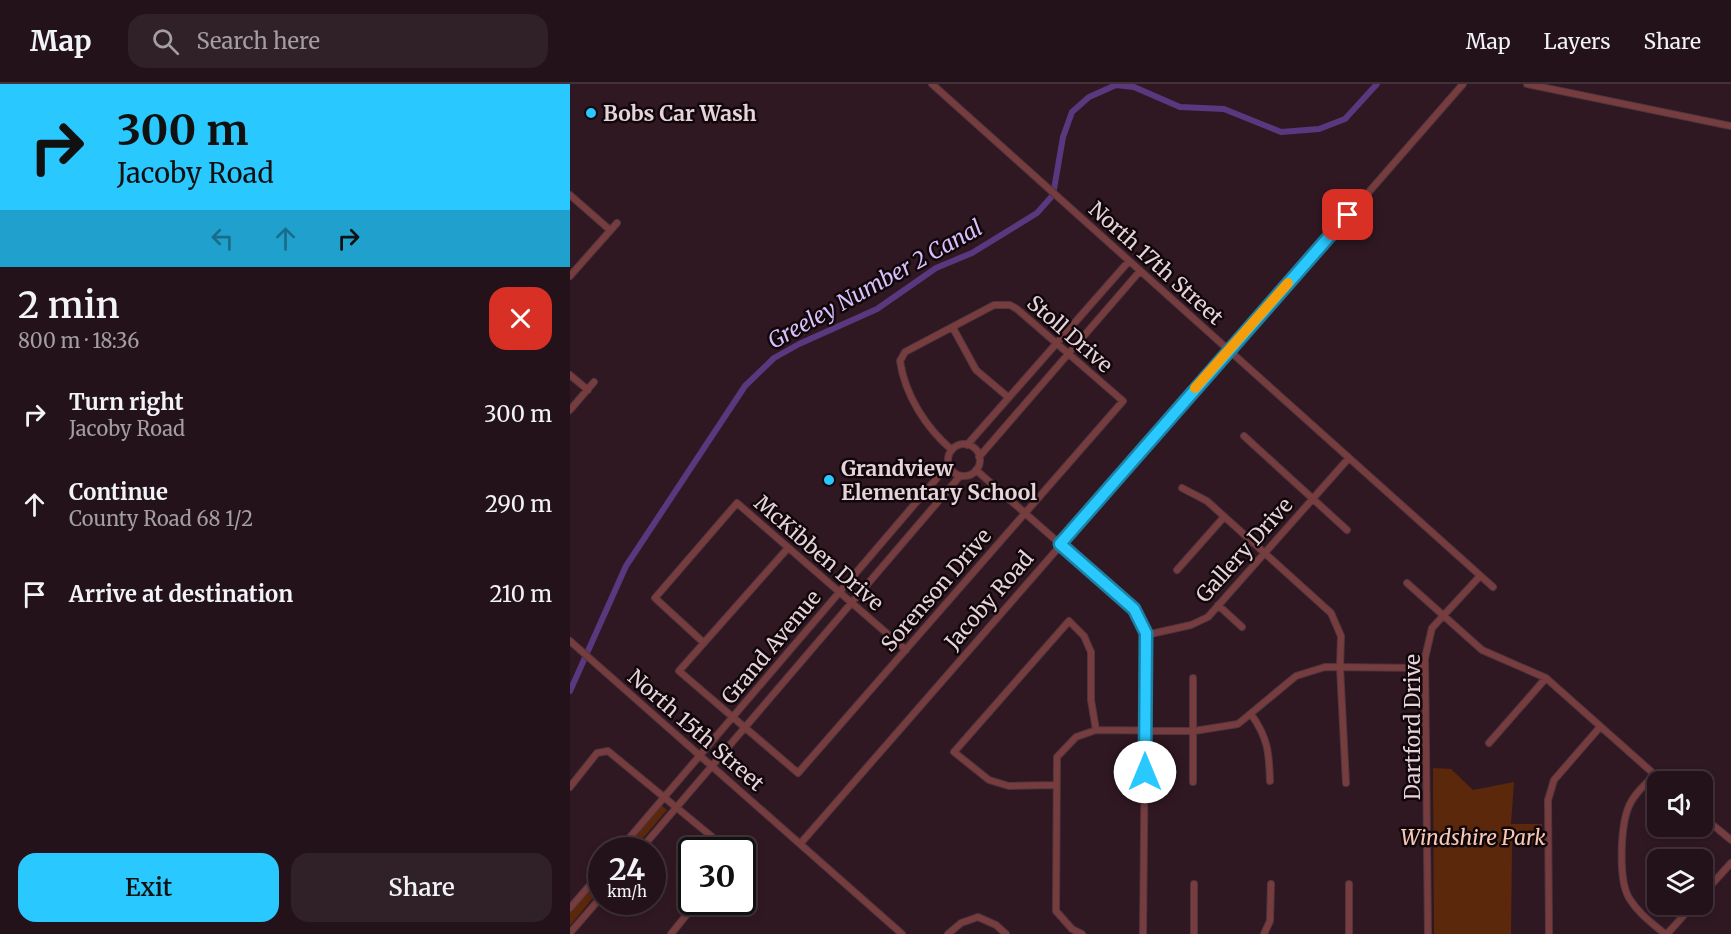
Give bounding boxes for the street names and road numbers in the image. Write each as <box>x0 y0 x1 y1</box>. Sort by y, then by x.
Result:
street label: North 17th Street <box>1083 196 1229 330</box>
street label: Stoll Drive <box>1022 289 1118 379</box>
street label: McKibben Drive <box>749 489 889 617</box>
street label: Gallery Drive <box>1190 492 1298 608</box>
street label: Sorenson Drive <box>875 523 997 657</box>
street label: Jacoby Road <box>938 545 1039 656</box>
street label: Grand Avenue <box>715 584 827 710</box>
street label: Dartford Drive <box>1399 654 1426 800</box>
street label: North 15th Street <box>622 663 770 797</box>

